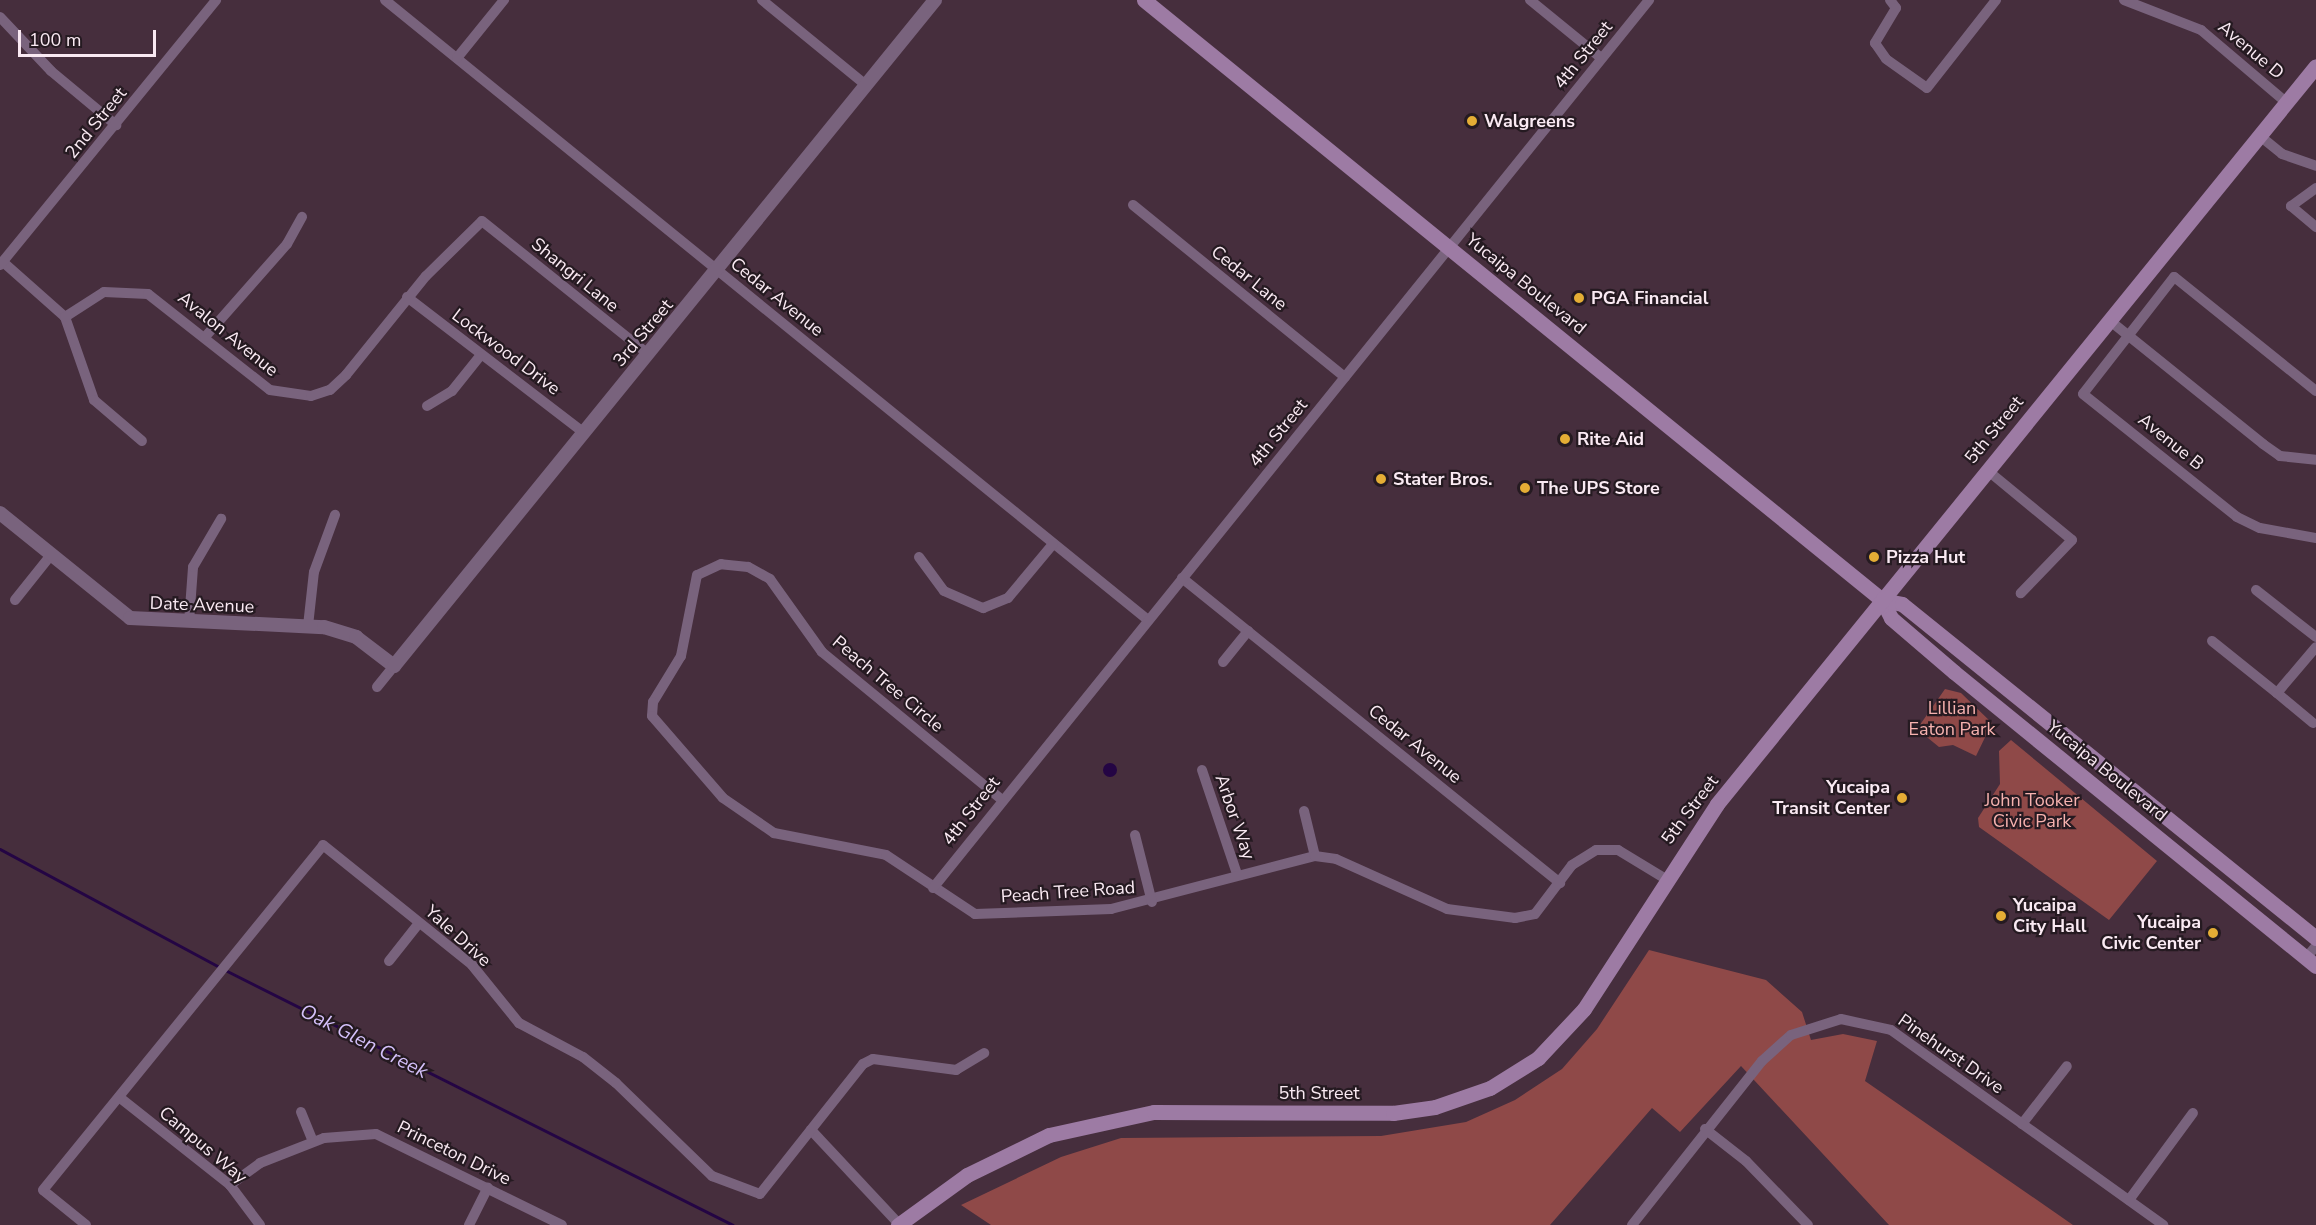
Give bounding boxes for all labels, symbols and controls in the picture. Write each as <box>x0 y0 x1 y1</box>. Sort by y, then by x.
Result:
street label: Avenue D <box>2214 16 2288 84</box>
street label: 4th Street <box>1549 17 1617 93</box>
scale bar <box>21 18 159 56</box>
text: 100 m <box>29 28 81 52</box>
street label: 2nd Street <box>61 83 131 163</box>
place label: Walgreens <box>1484 110 1575 132</box>
marker: Walgreens <box>1465 114 1479 128</box>
street label: Yucaipa Boulevard <box>1461 229 1591 339</box>
street label: Shangri Lane <box>527 233 623 317</box>
street label: Cedar Lane <box>1207 241 1291 315</box>
street label: Cedar Avenue <box>726 253 828 341</box>
street label: Avalon Avenue <box>174 287 282 381</box>
place label: PGA Financial <box>1591 287 1708 309</box>
marker: PGA Financial <box>1572 291 1586 305</box>
street label: 3rd Street <box>609 295 677 371</box>
street label: Lockwood Drive <box>448 304 564 400</box>
street label: 5th Street <box>1960 392 2028 468</box>
street label: 4th Street <box>1244 395 1312 471</box>
street label: Avenue B <box>2134 409 2208 475</box>
place label: Rite Aid <box>1577 428 1644 450</box>
marker: Rite Aid <box>1558 432 1572 446</box>
place label: Stater Bros. <box>1393 468 1492 490</box>
marker: Stater Bros. <box>1374 472 1388 486</box>
place label: The UPS Store <box>1537 477 1660 499</box>
marker: The UPS Store <box>1518 481 1532 495</box>
place label: Pizza Hut <box>1886 546 1965 568</box>
marker: Pizza Hut <box>1867 550 1881 564</box>
street label: Date Avenue <box>149 592 255 618</box>
street label: Peach Tree Circle <box>828 631 948 737</box>
park label: Lillian Eaton Park <box>1909 698 1995 740</box>
street label: Cedar Avenue <box>1364 700 1466 788</box>
street label: Yucaipa Boulevard <box>2042 716 2172 826</box>
street label: 5th Street <box>1657 771 1723 849</box>
street label: 4th Street <box>938 772 1004 850</box>
street label: Arbor Way <box>1210 772 1260 862</box>
place label: Yucaipa Transit Center <box>1772 777 1890 820</box>
park label: John Tooker Civic Park <box>1984 790 2080 832</box>
marker: Yucaipa Transit Center <box>1895 791 1909 805</box>
street label: Peach Tree Road <box>1000 877 1136 907</box>
place label: Yucaipa City Hall <box>2013 895 2086 938</box>
street label: Yale Drive <box>421 901 495 971</box>
marker: Yucaipa City Hall <box>1994 909 2008 923</box>
place label: Yucaipa Civic Center <box>2101 912 2201 954</box>
marker: Yucaipa Civic Center <box>2206 926 2220 940</box>
water label: Oak Glen Creek <box>296 998 432 1084</box>
street label: Pinehurst Drive <box>1894 1010 2008 1098</box>
street label: 5th Street <box>1278 1082 1360 1104</box>
street label: Campus Way <box>155 1102 251 1188</box>
street label: Princeton Drive <box>394 1116 514 1190</box>

